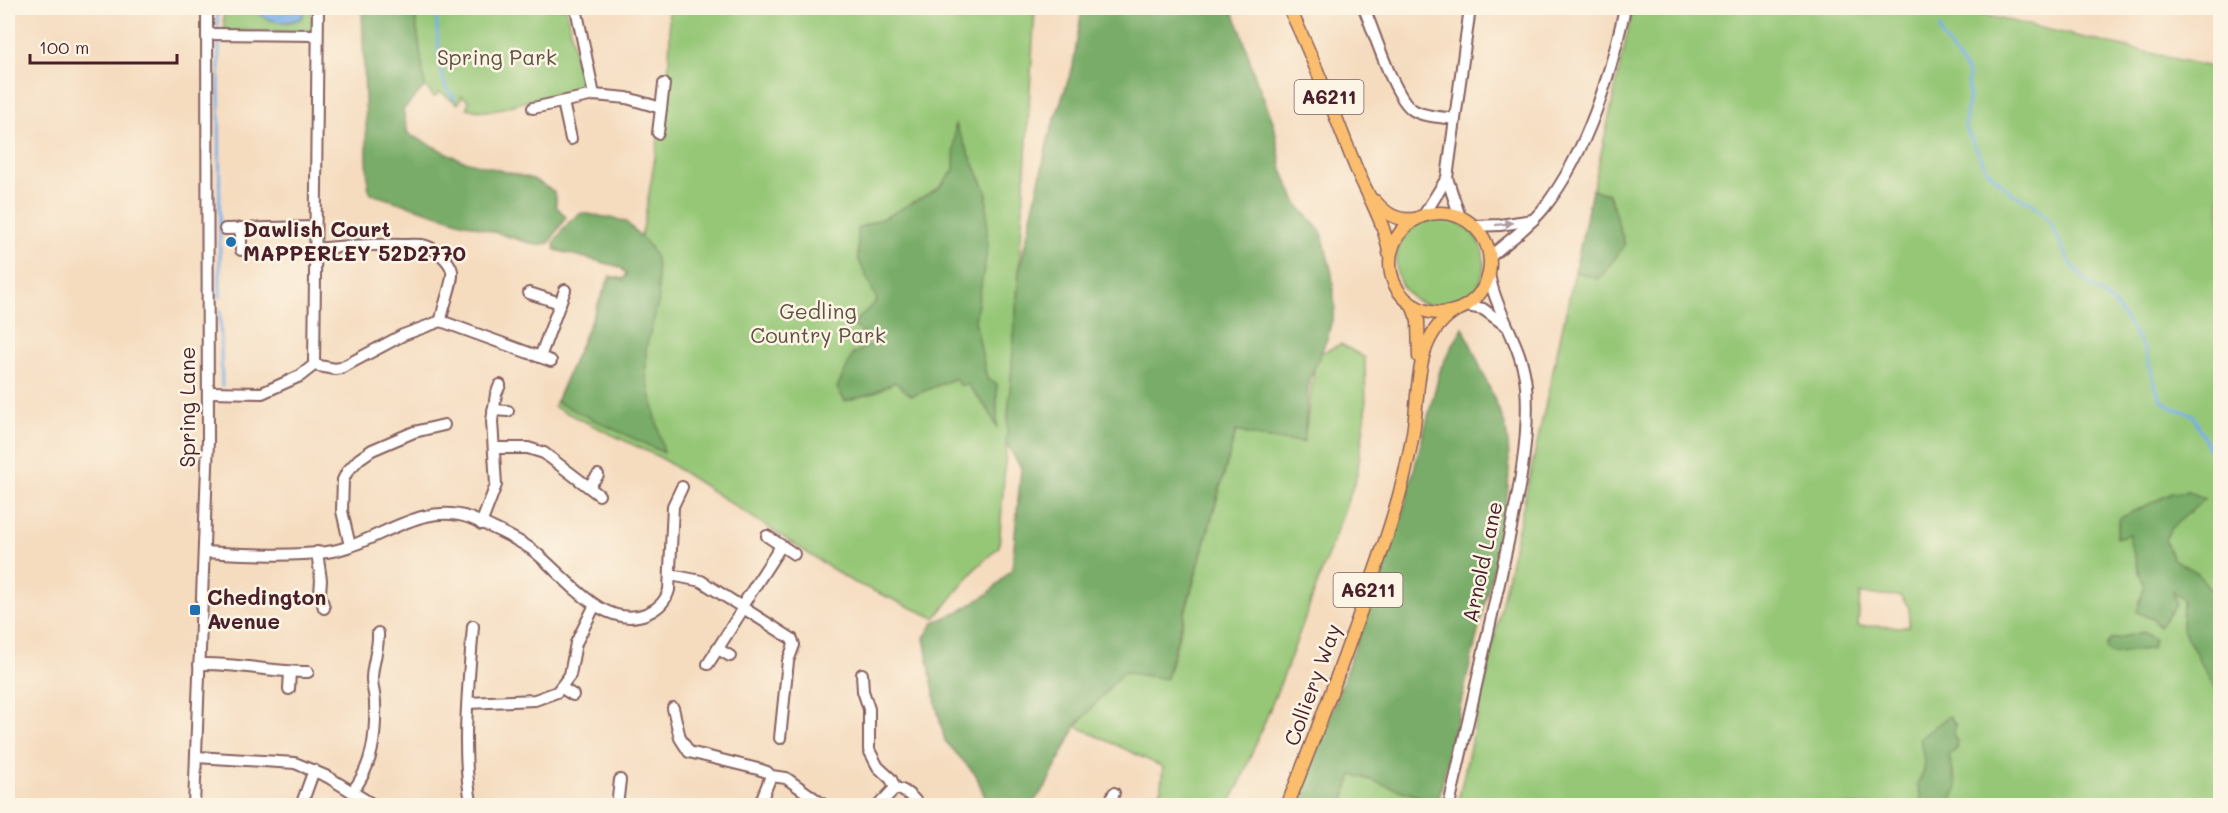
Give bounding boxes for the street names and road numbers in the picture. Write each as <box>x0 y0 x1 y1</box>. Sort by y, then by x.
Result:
road number: A6211 <box>1294 80 1364 114</box>
street label: Spring Lane <box>173 346 200 468</box>
street label: Arnold Lane <box>1456 499 1508 625</box>
road number: A6211 <box>1334 573 1402 607</box>
street label: Colliery Way <box>1277 620 1346 749</box>

